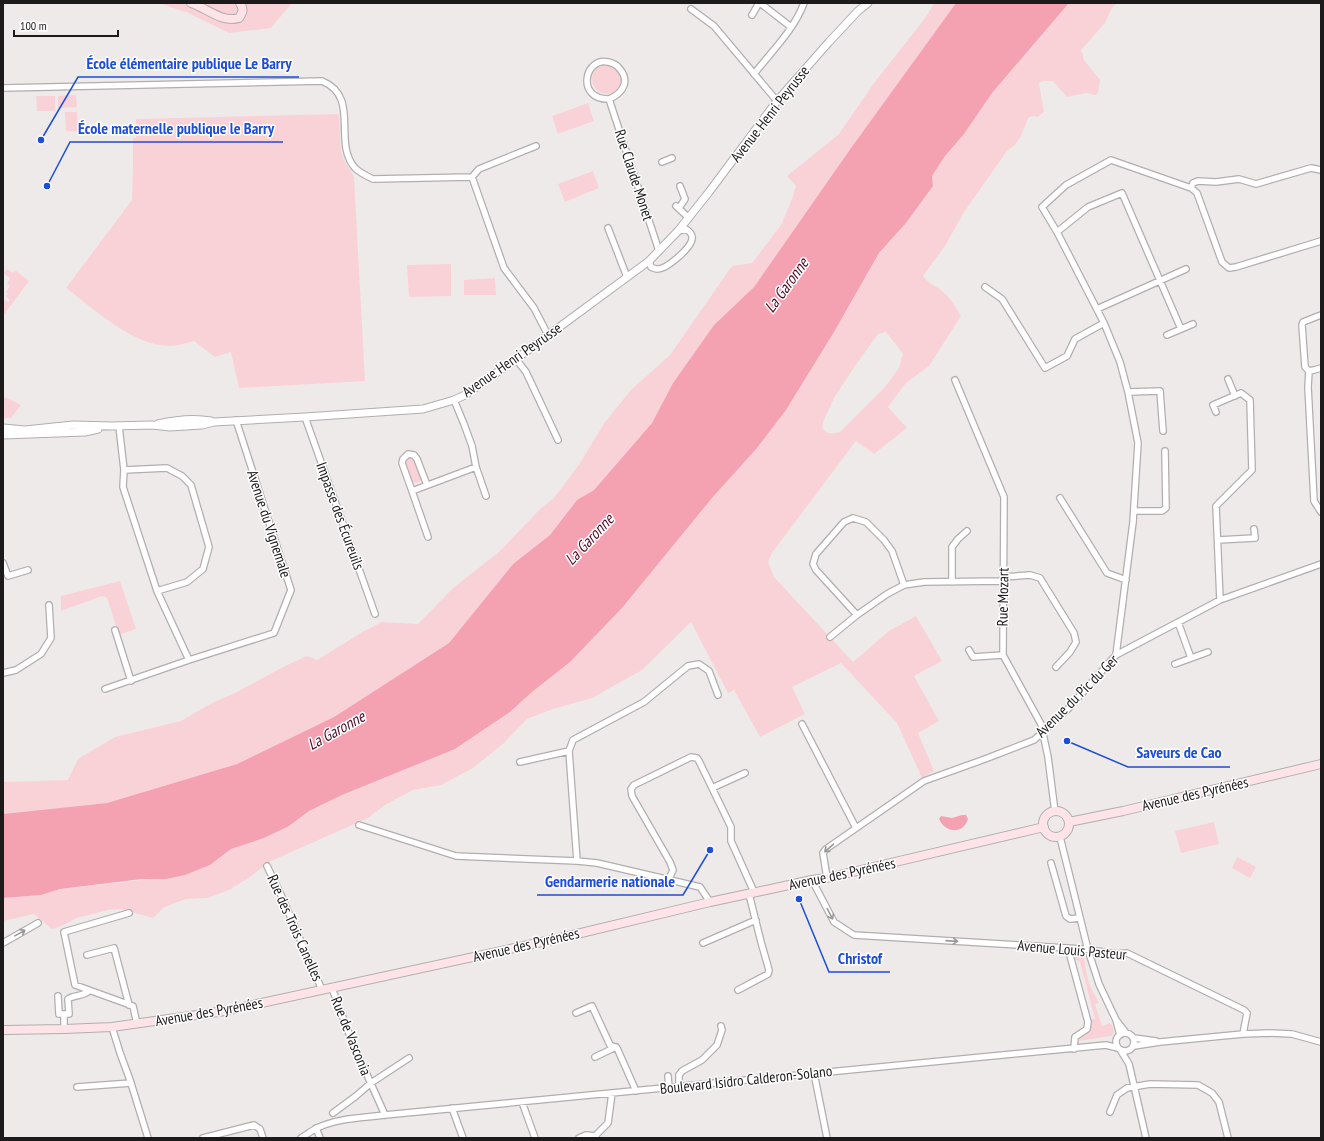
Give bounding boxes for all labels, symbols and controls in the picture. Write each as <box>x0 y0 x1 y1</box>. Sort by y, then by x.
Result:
scale bar <box>14 12 118 38</box>
text: 100 m <box>20 18 47 33</box>
callout: École élémentaire publique Le Barry <box>78 49 299 77</box>
text: École élémentaire publique Le Barry <box>86 53 292 73</box>
street label: Avenue Henri Peyrusse <box>726 62 813 166</box>
callout: École maternelle publique le Barry <box>70 114 283 142</box>
text: École maternelle publique le Barry <box>78 118 275 138</box>
street label: Rue Claude Monet <box>611 127 658 223</box>
water label: La Garonne <box>760 253 813 316</box>
street label: Avenue Henri Peyrusse <box>458 318 565 401</box>
street label: Impasse des Écureuils <box>312 459 369 572</box>
street label: Avenue du Vignemale <box>243 468 296 580</box>
water label: La Garonne <box>560 508 619 569</box>
street label: Rue Mozart <box>992 567 1013 627</box>
street label: Avenue du Pic du Ger <box>1031 650 1123 741</box>
water label: La Garonne <box>304 705 369 754</box>
callout: Saveurs de Cao <box>1128 739 1230 767</box>
text: Saveurs de Cao <box>1136 742 1222 762</box>
street label: Avenue des Pyrénées <box>1140 772 1250 815</box>
one-way arrow <box>824 843 834 852</box>
street label: Avenue des Pyrénées <box>787 853 897 894</box>
callout: Gendarmerie nationale <box>537 867 683 895</box>
street label: Rue des Trois Canelles <box>263 871 327 984</box>
text: Gendarmerie nationale <box>545 871 675 891</box>
one-way arrow <box>827 908 834 920</box>
street label: Avenue des Pyrénées <box>471 923 581 966</box>
one-way arrow <box>14 929 26 936</box>
street label: Avenue Louis Pasteur <box>1017 935 1128 964</box>
one-way arrow <box>945 937 958 945</box>
callout: Christof <box>829 944 890 972</box>
text: Christof <box>838 948 883 968</box>
street label: Avenue des Pyrénées <box>154 993 264 1030</box>
street label: Rue de Vasconia <box>327 994 376 1078</box>
street label: Boulevard Isidro Calderon-Solano <box>659 1061 833 1098</box>

